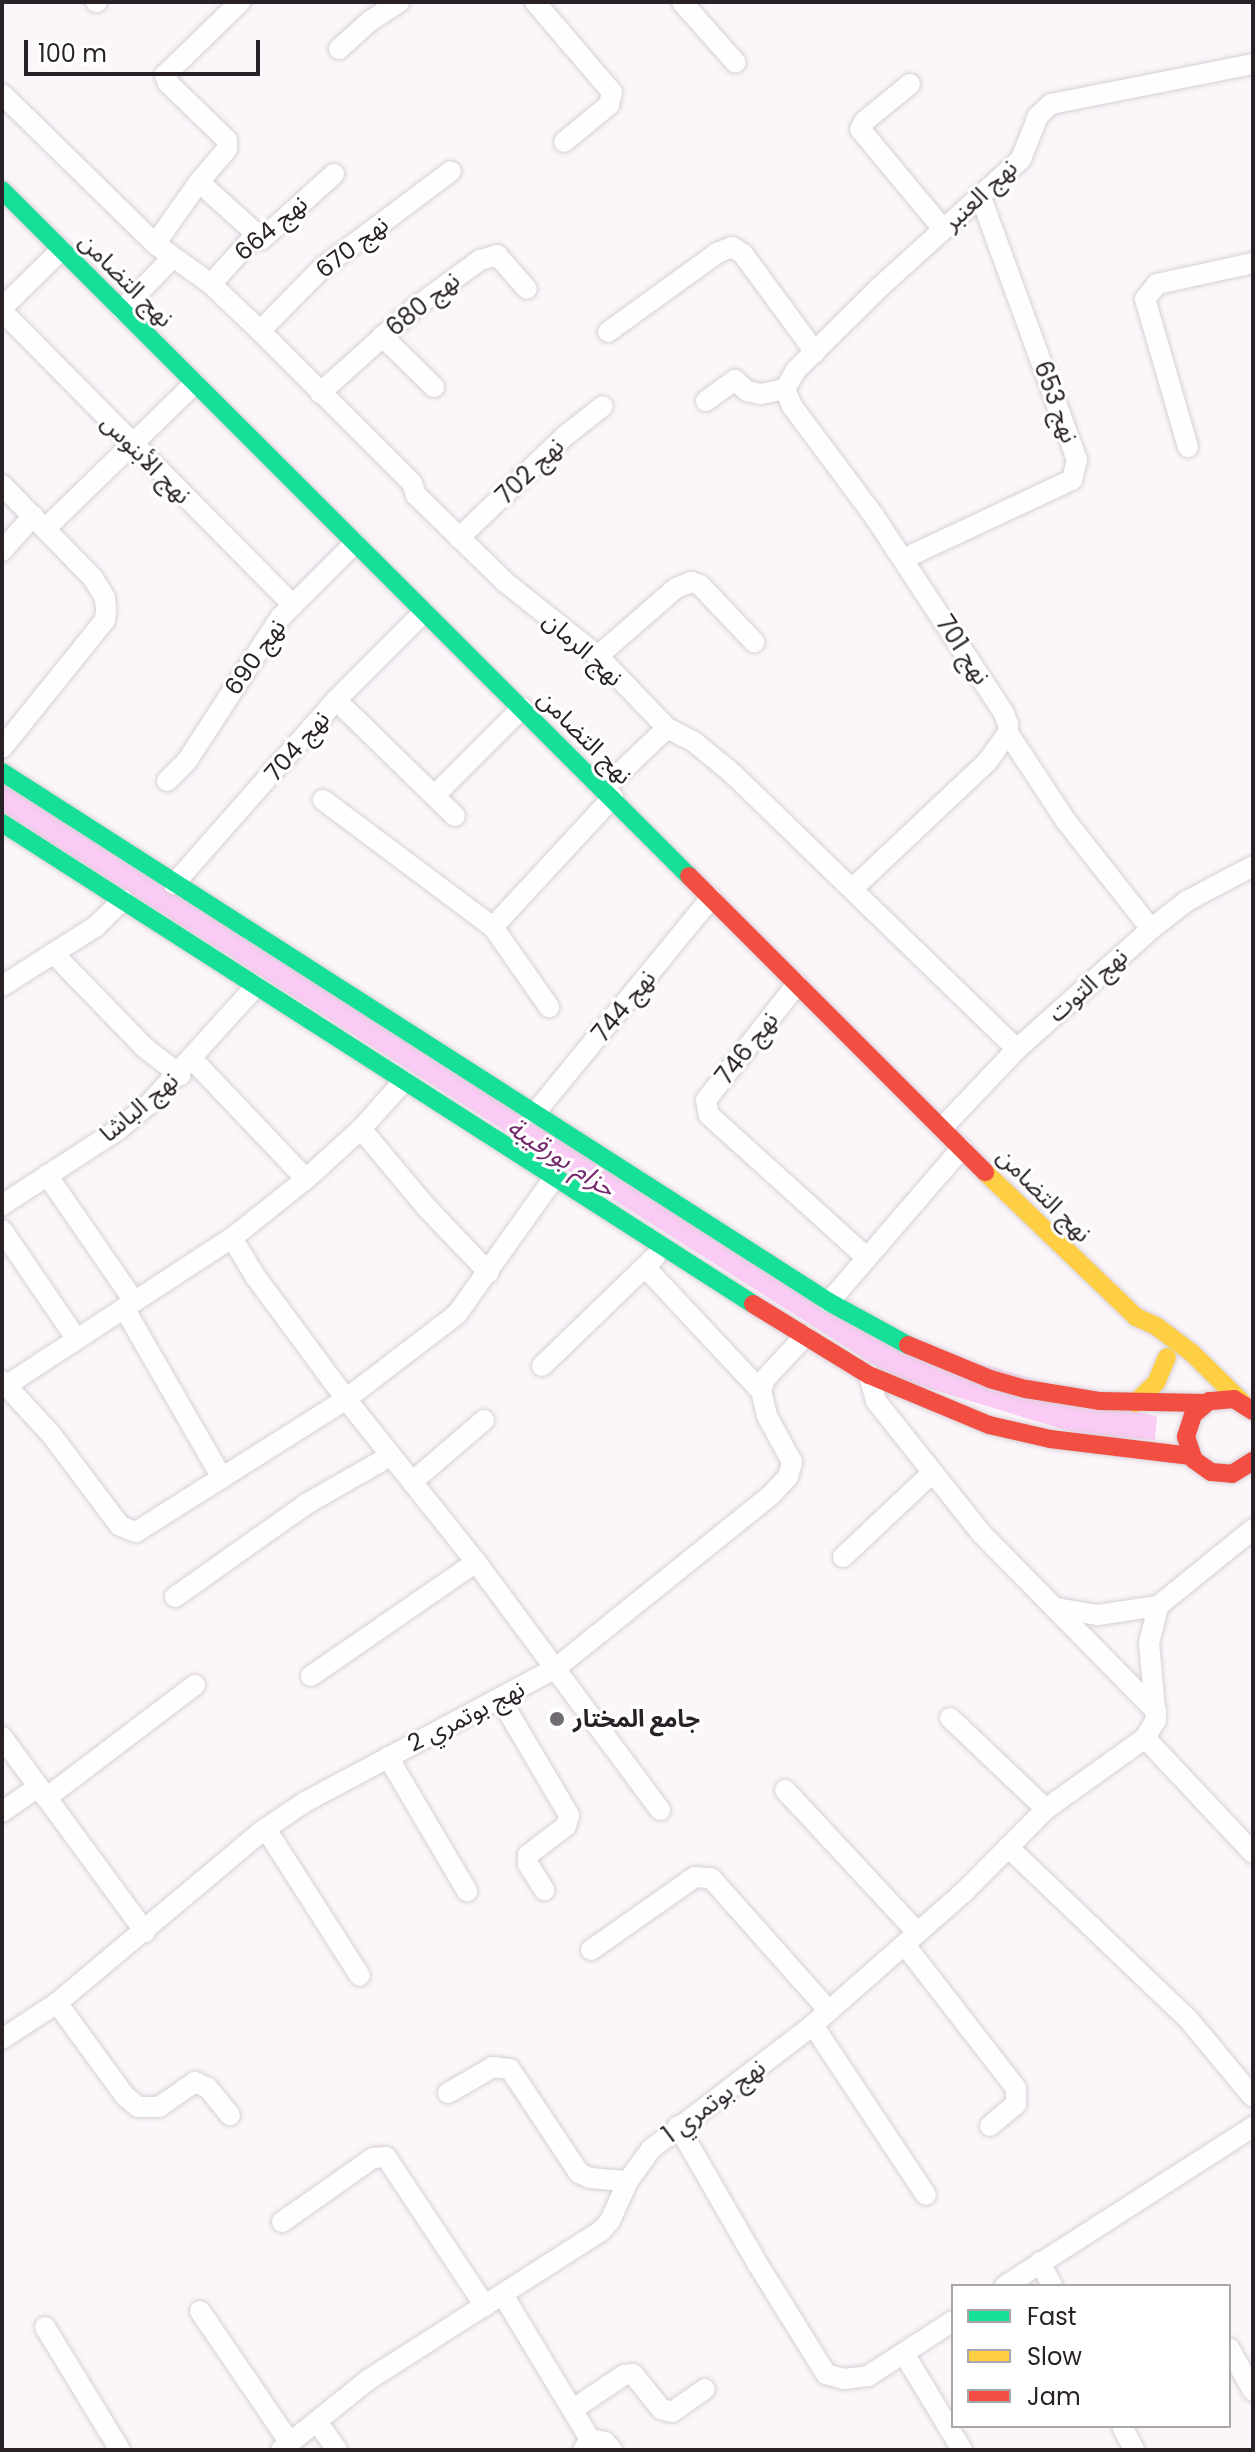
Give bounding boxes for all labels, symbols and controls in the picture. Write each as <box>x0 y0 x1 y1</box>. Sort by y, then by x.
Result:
scale bar <box>28 24 264 74</box>
text: 100 m <box>38 37 107 70</box>
street label: نهج العنبر <box>937 153 1023 237</box>
street label: نهج 664 <box>229 189 313 267</box>
street label: نهج 670 <box>310 210 394 284</box>
street label: نهج التضامن <box>73 227 179 333</box>
street label: نهج 680 <box>380 266 466 342</box>
street label: نهج 653 <box>1028 357 1084 447</box>
street label: نهج الأبنوس <box>95 408 197 510</box>
street label: نهج 702 <box>490 432 570 510</box>
street label: نهج الرمان <box>537 606 629 692</box>
street label: نهج 701 <box>930 610 996 690</box>
street label: نهج 690 <box>219 614 291 700</box>
street label: نهج التضامن <box>532 684 638 790</box>
street label: نهج 704 <box>259 705 335 787</box>
street label: نهج التوت <box>1042 942 1134 1028</box>
street label: نهج 744 <box>586 964 662 1048</box>
street label: نهج 746 <box>710 1006 784 1090</box>
street label: نهج الباشا <box>94 1066 184 1148</box>
water label: حزام بورقيبة <box>501 1112 621 1204</box>
street label: نهج التضامن <box>991 1142 1097 1248</box>
street label: نهج بوتمري 2 <box>403 1674 529 1758</box>
place label: جامع المختار <box>573 1705 700 1733</box>
marker: جامع المختار <box>548 1710 566 1728</box>
street label: نهج بوتمري 1 <box>657 2053 771 2149</box>
legend <box>951 2284 1231 2428</box>
text: Fast <box>1027 2300 1077 2333</box>
text: Slow <box>1027 2340 1082 2373</box>
text: Jam <box>1027 2380 1081 2413</box>

